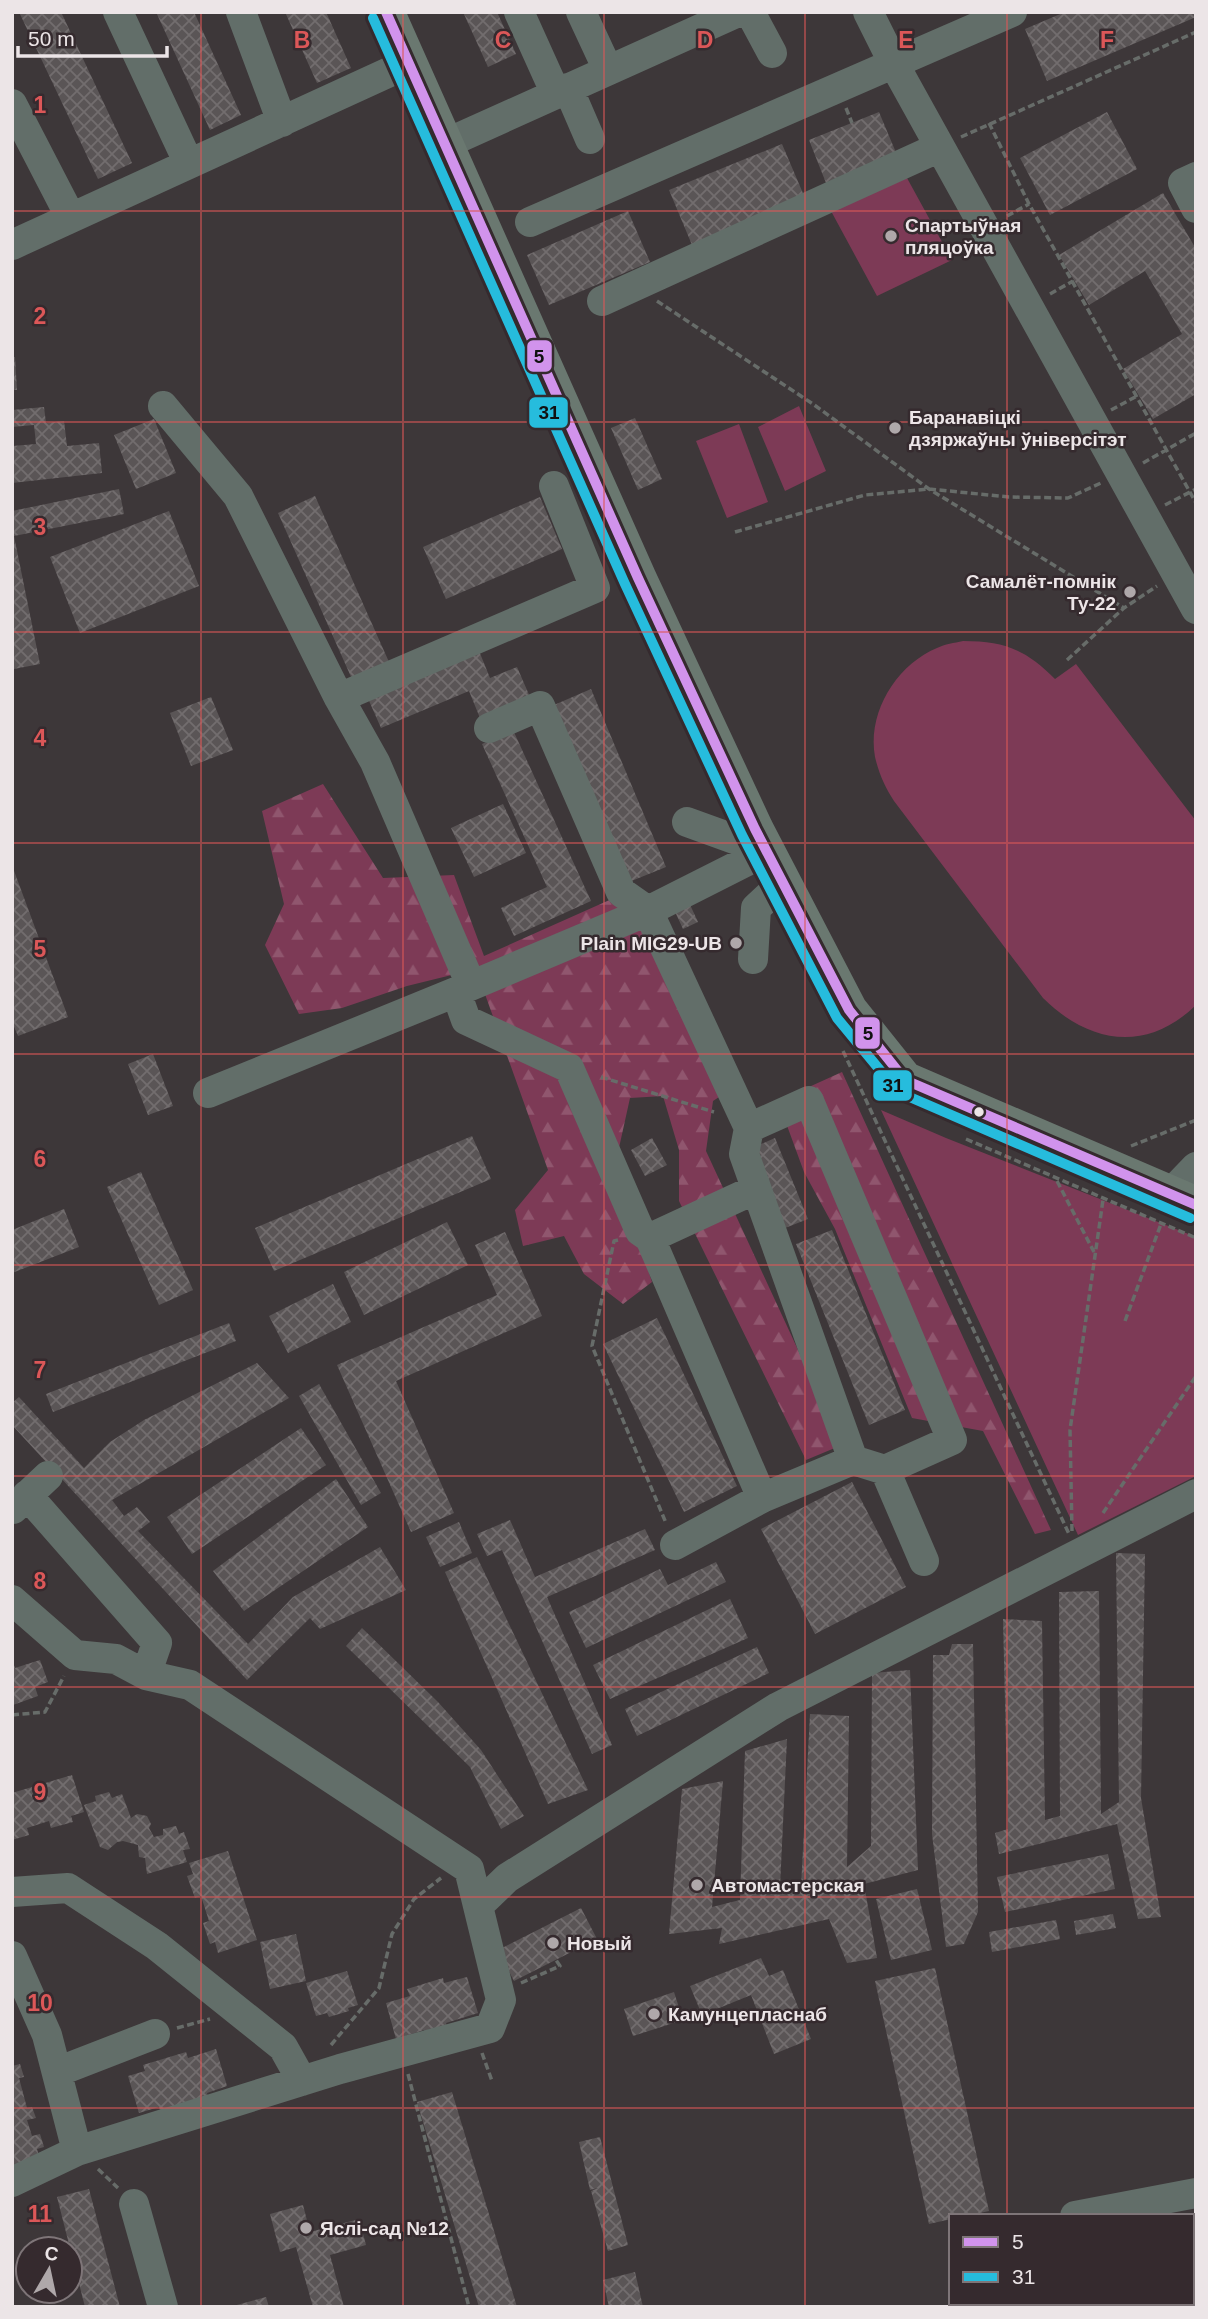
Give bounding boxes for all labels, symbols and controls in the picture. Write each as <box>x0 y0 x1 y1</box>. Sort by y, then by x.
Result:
scale bar <box>18 14 166 58</box>
text: 50 m <box>28 27 75 50</box>
text: B <box>294 27 310 53</box>
text: C <box>495 27 511 53</box>
text: D <box>697 27 713 53</box>
text: E <box>898 27 914 53</box>
text: F <box>1100 27 1114 53</box>
text: 1 <box>34 92 47 118</box>
place label: Спартыўная пляцоўка <box>905 215 1021 258</box>
marker: Спартыўная пляцоўка <box>883 228 899 244</box>
text: 2 <box>34 303 46 329</box>
line badge: 5 <box>526 339 553 373</box>
text: 5 <box>534 346 545 367</box>
line badge: 31 <box>528 396 569 429</box>
text: 31 <box>538 402 560 423</box>
place label: Баранавіцкі дзяржаўны ўніверсітэт <box>909 407 1127 450</box>
marker: Баранавіцкі дзяржаўны ўніверсітэт <box>887 420 903 436</box>
text: 3 <box>34 514 46 540</box>
place label: Самалёт-помнік Ту-22 <box>966 571 1116 614</box>
marker: Самалёт-помнік Ту-22 <box>1122 584 1138 600</box>
text: 4 <box>34 725 47 751</box>
place label: Plain MIG29-UB <box>581 933 722 954</box>
marker: Plain MIG29-UB <box>728 935 744 951</box>
text: 5 <box>34 936 47 962</box>
line badge: 5 <box>854 1016 881 1050</box>
text: 5 <box>863 1023 874 1044</box>
line badge: 31 <box>872 1069 913 1102</box>
text: 31 <box>882 1075 904 1096</box>
unlabelled marker <box>972 1105 986 1119</box>
text: 6 <box>34 1146 46 1172</box>
text: 7 <box>34 1357 46 1383</box>
text: 8 <box>34 1568 47 1594</box>
text: 9 <box>34 1779 46 1805</box>
place label: Автомастерская <box>711 1875 865 1896</box>
marker: Автомастерская <box>689 1877 705 1893</box>
place label: Новый <box>567 1933 632 1954</box>
marker: Новый <box>545 1935 561 1951</box>
text: 10 <box>27 1990 53 2016</box>
place label: Камунцепласнаб <box>668 2004 827 2025</box>
marker: Камунцепласнаб <box>646 2006 662 2022</box>
text: 11 <box>28 2201 52 2227</box>
legend <box>949 2214 1194 2305</box>
place label: Яслі-сад №12 <box>320 2218 449 2239</box>
marker: Яслі-сад №12 <box>298 2220 314 2236</box>
text: 5 <box>1012 2230 1024 2253</box>
north arrow <box>14 2235 84 2305</box>
text: С <box>43 2242 60 2265</box>
text: 31 <box>1012 2265 1035 2288</box>

